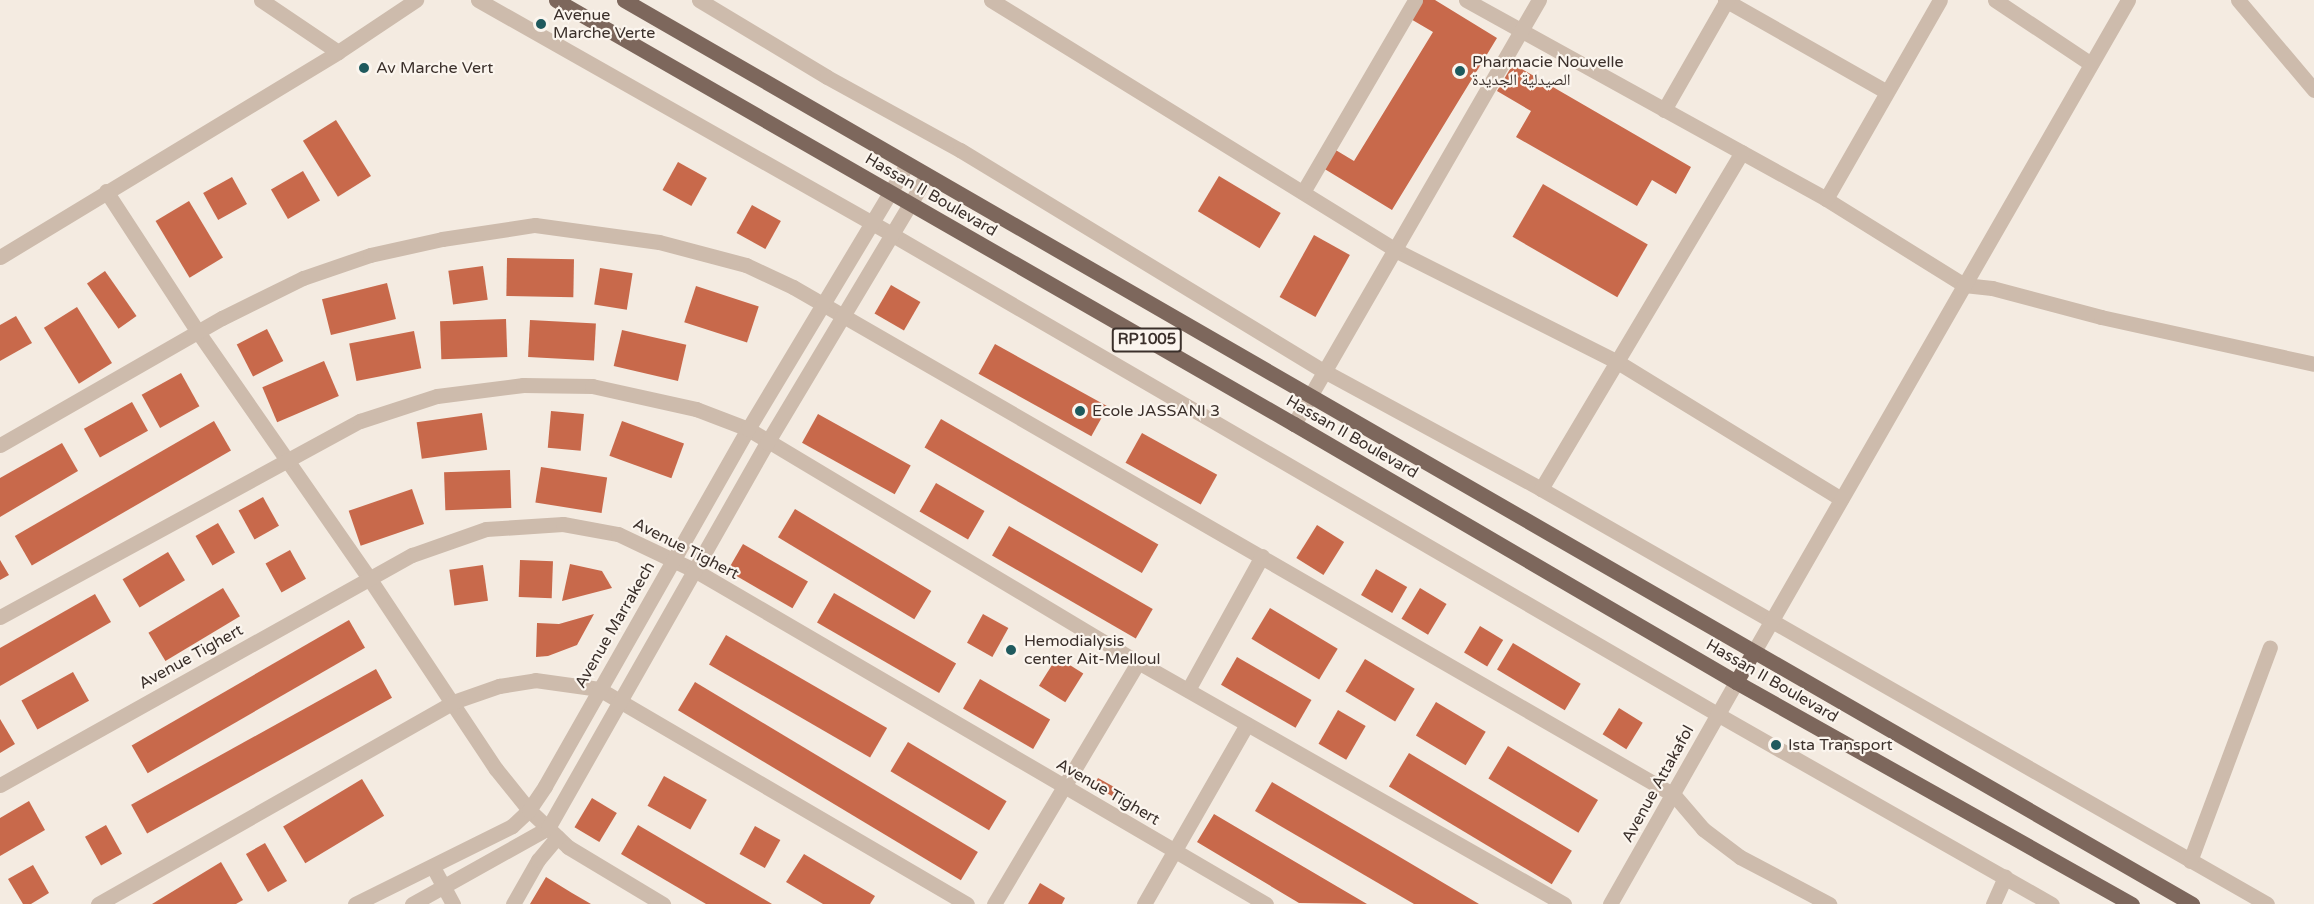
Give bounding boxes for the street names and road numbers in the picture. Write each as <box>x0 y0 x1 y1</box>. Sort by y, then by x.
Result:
street label: Hassan II Boulevard <box>862 149 1000 241</box>
road number: RP1005 <box>1111 328 1183 352</box>
street label: Hassan II Boulevard <box>1283 391 1421 483</box>
street label: Avenue Tighert <box>630 514 742 584</box>
street label: Avenue Marrakech <box>571 558 659 692</box>
street label: Avenue Tighert <box>136 620 246 694</box>
street label: Hassan II Boulevard <box>1703 635 1841 727</box>
street label: Avenue Attakafol <box>1618 722 1698 846</box>
street label: Avenue Tighert <box>1053 755 1163 829</box>

